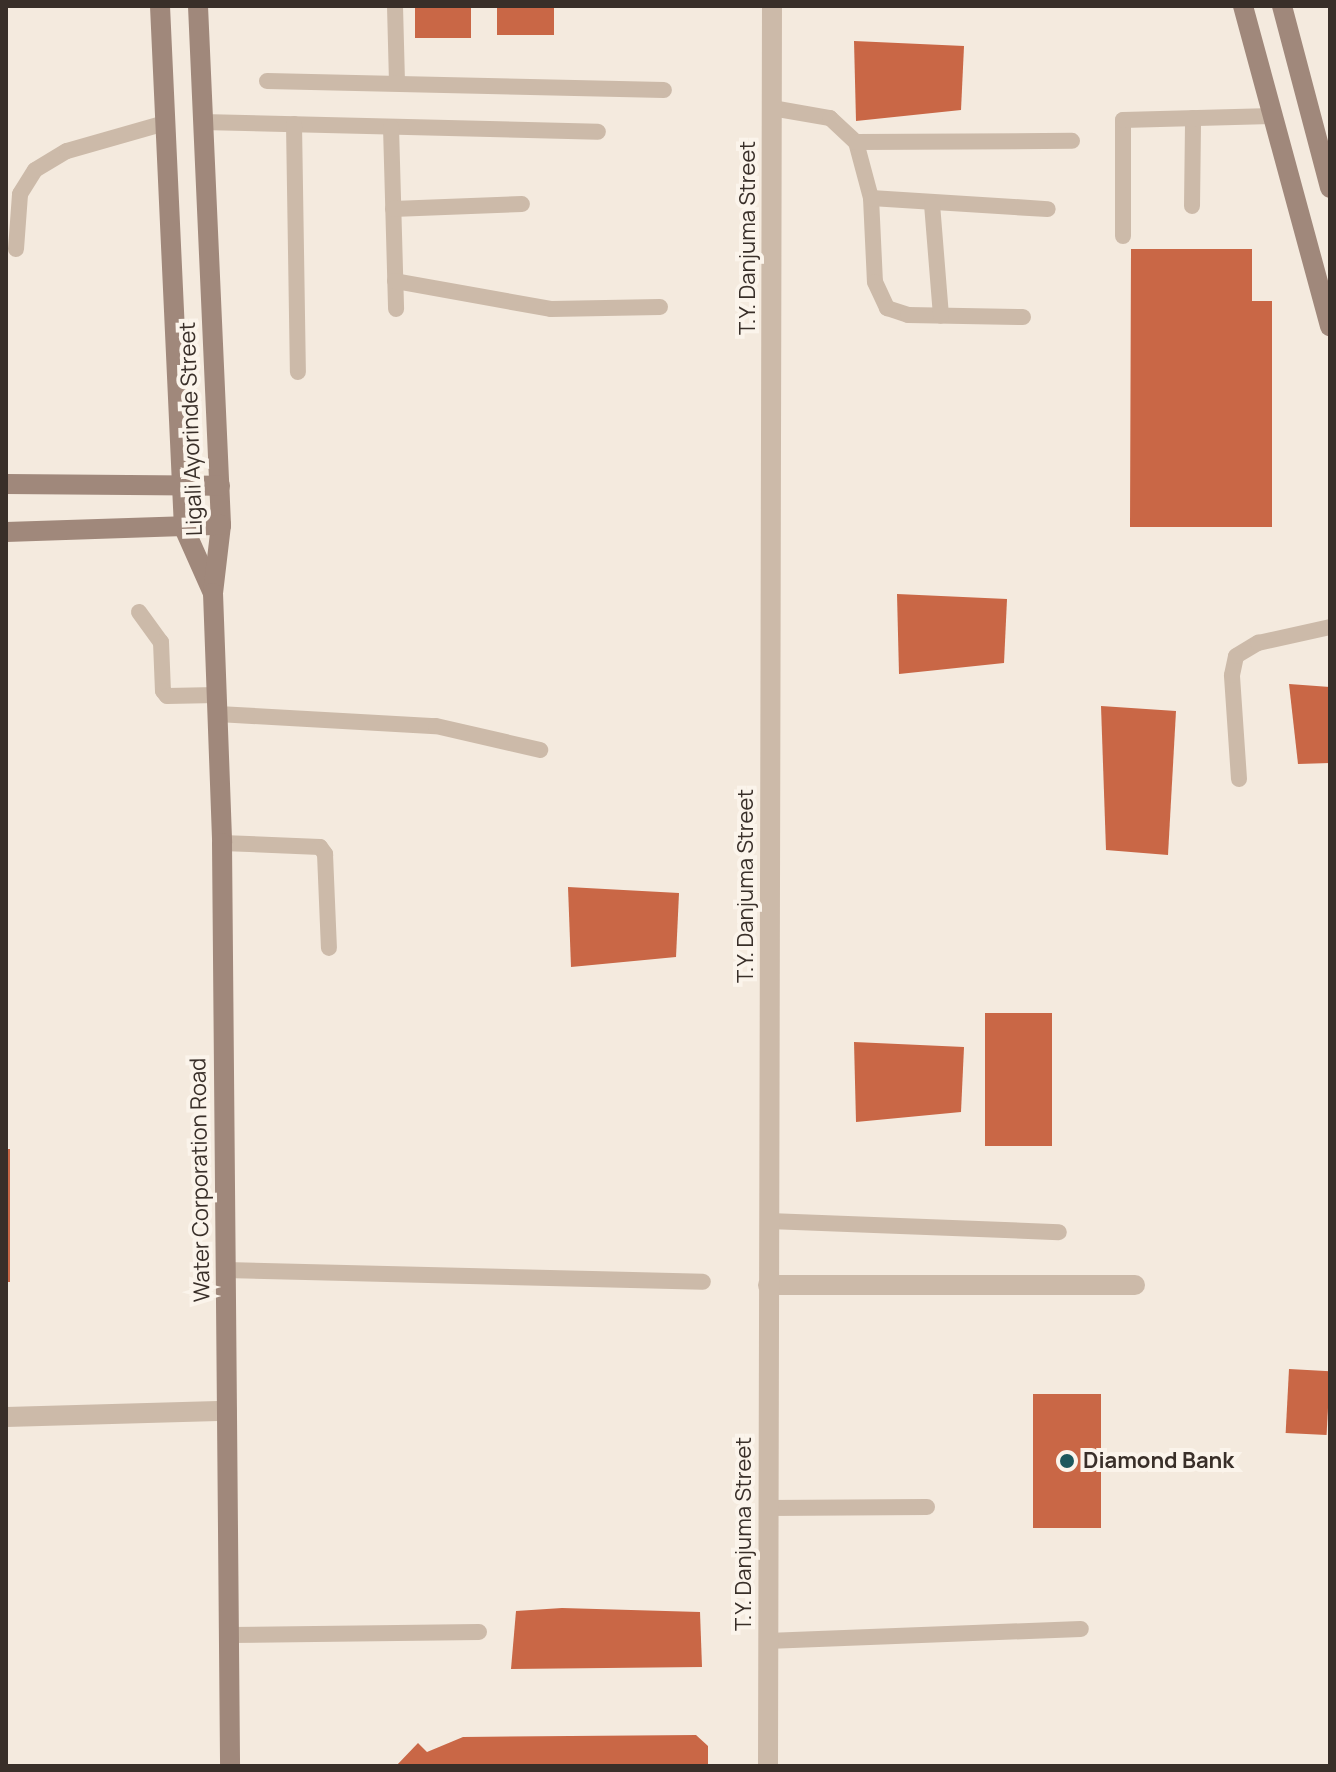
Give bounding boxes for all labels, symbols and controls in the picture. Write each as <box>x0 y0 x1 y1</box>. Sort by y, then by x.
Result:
street label: T.Y. Danjuma Street <box>735 141 761 335</box>
street label: Ligali Ayorinde Street <box>174 321 208 537</box>
street label: T.Y. Danjuma Street <box>733 789 759 983</box>
street label: Water Corporation Road <box>185 1058 215 1302</box>
street label: T.Y. Danjuma Street <box>731 1437 757 1631</box>
place label: Diamond Bank <box>1083 1448 1234 1474</box>
marker: Diamond Bank <box>1058 1452 1076 1470</box>

